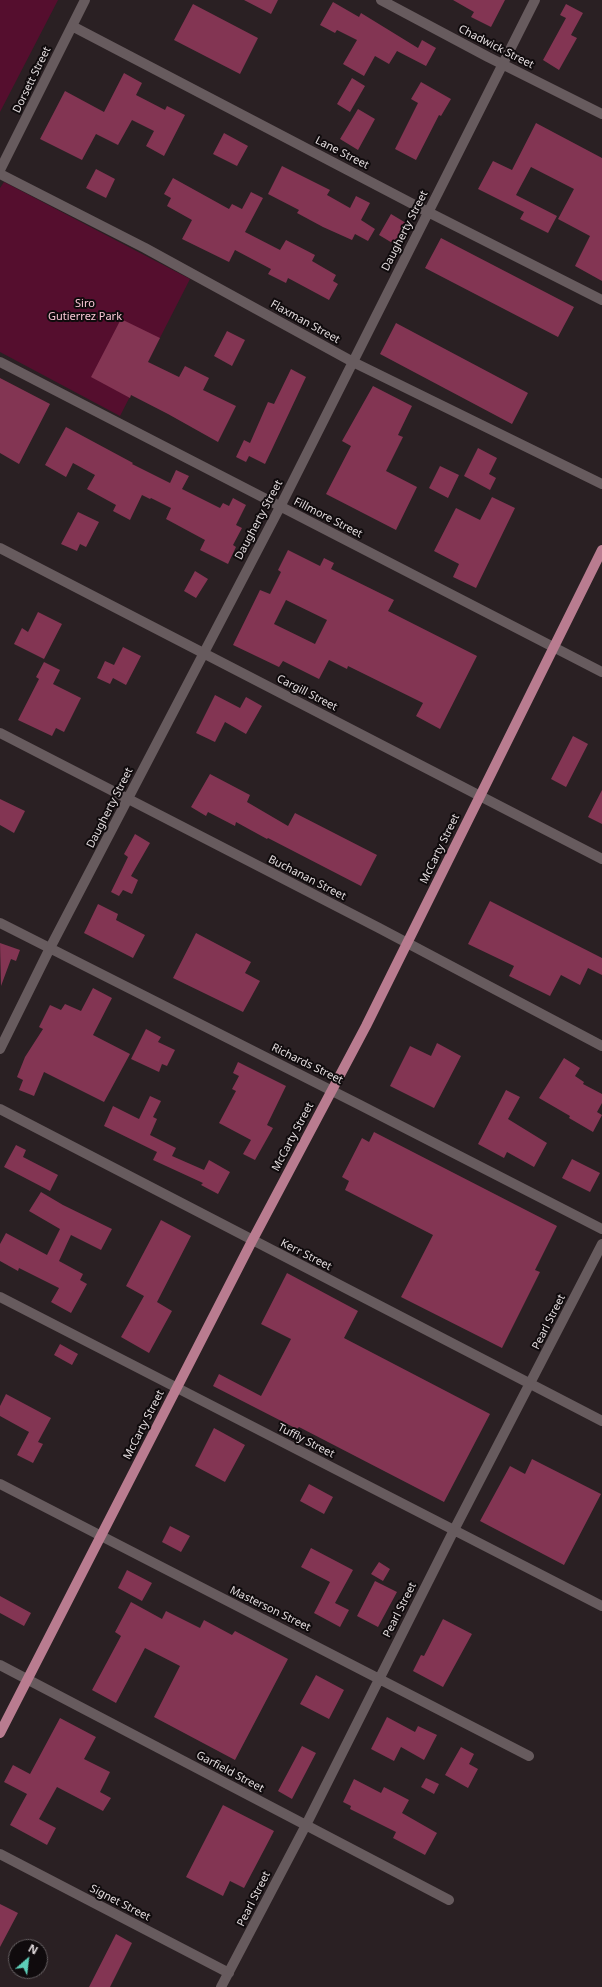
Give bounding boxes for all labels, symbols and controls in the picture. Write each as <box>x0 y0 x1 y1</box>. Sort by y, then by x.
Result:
street label: Chadwick Street <box>456 22 536 72</box>
street label: Dorsett Street <box>10 45 54 115</box>
street label: Lane Street <box>313 134 371 172</box>
street label: Daugherty Street <box>379 189 431 273</box>
park label: Siro Gutierrez Park <box>48 297 122 323</box>
street label: Flaxman Street <box>268 297 342 347</box>
street label: Daugherty Street <box>232 478 286 562</box>
street label: Fillmore Street <box>291 495 365 541</box>
street label: Cargill Street <box>274 672 340 714</box>
street label: Daugherty Street <box>84 766 136 850</box>
street label: McCarty Street <box>417 812 463 886</box>
street label: Buchanan Street <box>266 853 348 903</box>
street label: Richards Street <box>269 1041 345 1087</box>
street label: McCarty Street <box>269 1100 317 1174</box>
street label: Kerr Street <box>278 1236 334 1274</box>
street label: Pearl Street <box>530 1292 568 1352</box>
street label: McCarty Street <box>121 1388 167 1462</box>
street label: Tuffly Street <box>275 1421 337 1461</box>
street label: Pearl Street <box>381 1580 419 1640</box>
street label: Masterson Street <box>227 1584 313 1634</box>
street label: Garfield Street <box>194 1749 266 1795</box>
street label: Pearl Street <box>235 1869 273 1929</box>
street label: Signet Street <box>88 1882 152 1924</box>
north arrow <box>8 1939 48 1979</box>
text: N <box>26 1940 41 1958</box>

